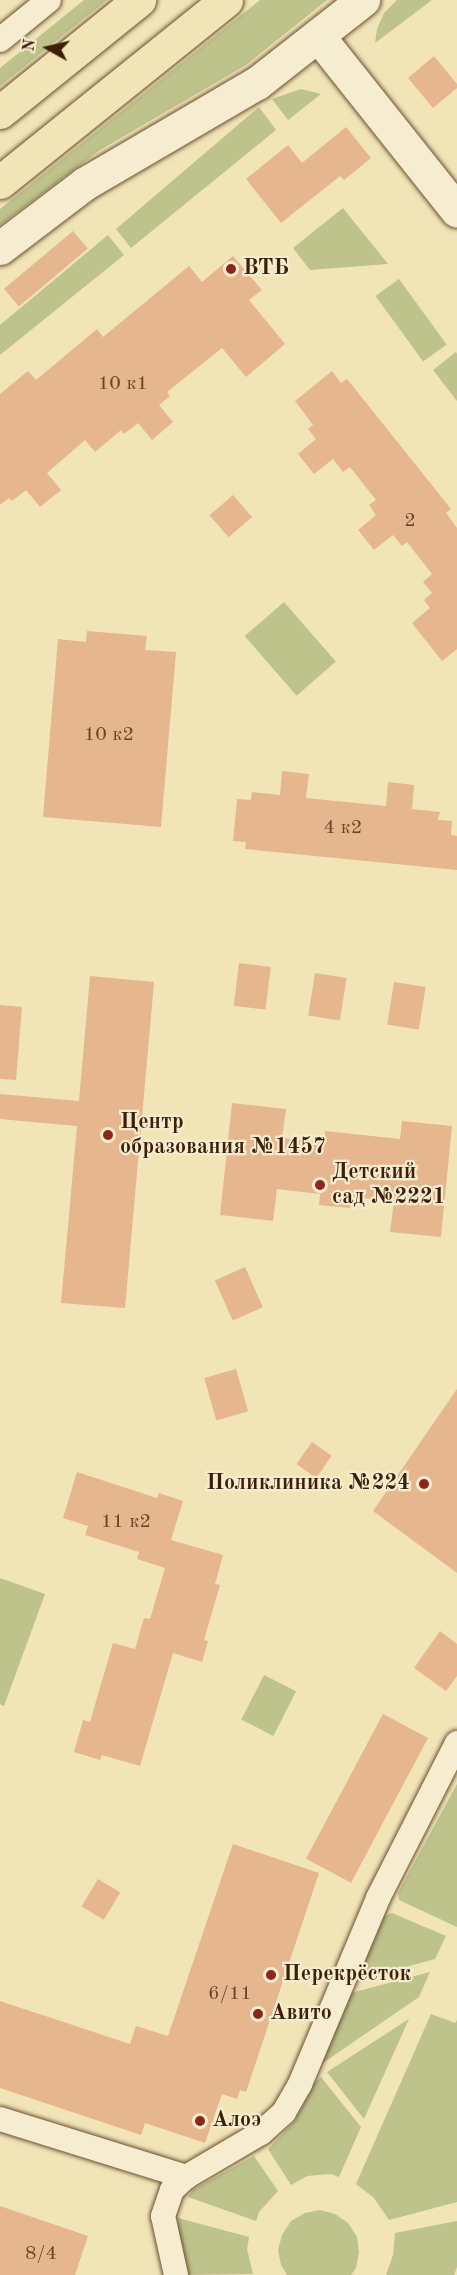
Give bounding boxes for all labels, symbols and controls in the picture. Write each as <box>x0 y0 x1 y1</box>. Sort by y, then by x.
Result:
north arrow <box>18 18 78 78</box>
text: N <box>21 38 39 53</box>
place label: ВТБ <box>243 256 289 282</box>
marker: ВТБ <box>224 262 238 276</box>
house number: 10 к1 <box>98 372 148 396</box>
house number: 2 <box>404 509 416 533</box>
house number: 10 к2 <box>84 723 134 747</box>
house number: 4 к2 <box>324 816 362 840</box>
place label: Центр образования №1457 <box>120 1109 326 1160</box>
marker: Центр образования №1457 <box>101 1128 115 1142</box>
place label: Детский сад №2221 <box>332 1159 446 1210</box>
marker: Детский сад №2221 <box>313 1178 327 1192</box>
place label: Поликлиника №224 <box>206 1471 410 1497</box>
marker: Поликлиника №224 <box>415 1475 433 1493</box>
house number: 11 к2 <box>101 1510 151 1534</box>
place label: Перекрёсток <box>283 1962 411 1988</box>
marker: Перекрёсток <box>264 1968 278 1982</box>
house number: 6/11 <box>208 1982 252 2006</box>
place label: Авито <box>270 2001 332 2027</box>
marker: Авито <box>251 2007 265 2021</box>
place label: Алоэ <box>212 2108 261 2134</box>
marker: Алоэ <box>193 2114 207 2128</box>
house number: 8/4 <box>25 2242 57 2266</box>

